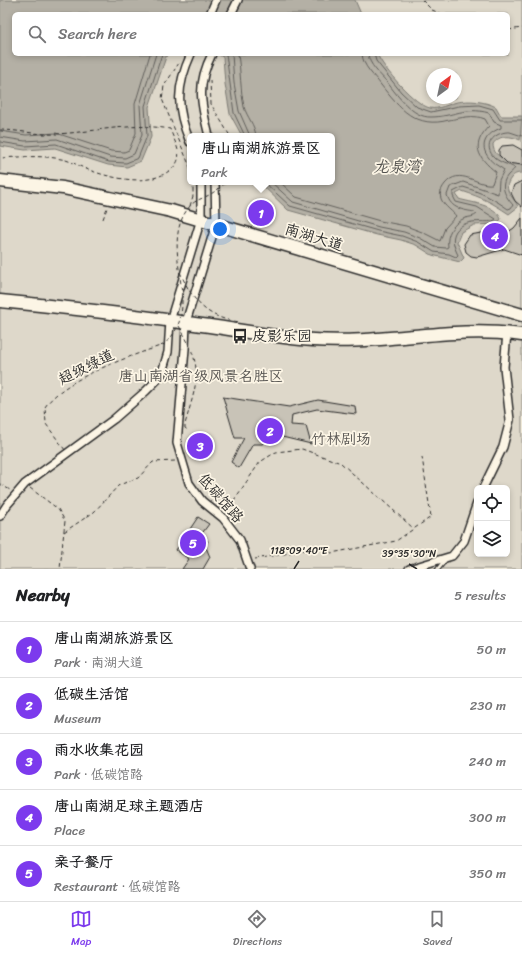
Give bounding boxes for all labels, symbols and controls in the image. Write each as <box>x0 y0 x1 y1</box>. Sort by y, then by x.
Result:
search box <box>12 12 510 56</box>
text: Search here <box>58 21 137 47</box>
icon: search <box>26 23 48 45</box>
north arrow <box>426 68 462 104</box>
popup <box>187 133 335 185</box>
text: 唐山南湖旅游景区 <box>201 135 321 161</box>
water label: 龙泉湾 <box>373 152 423 181</box>
text: Park <box>201 161 228 184</box>
pin: 1 <box>248 198 274 228</box>
street label: 南湖大道 <box>282 216 346 258</box>
your location <box>210 219 230 239</box>
pin: 4 <box>482 221 508 251</box>
place label: 皮影乐园 <box>252 323 312 349</box>
bus stop icon: 皮影乐园 <box>231 327 249 345</box>
street label: 超级绿道 <box>53 342 119 392</box>
park label: 唐山南湖省级风景名胜区 <box>118 363 284 389</box>
pin: 2 <box>257 416 283 446</box>
park label: 竹林剧场 <box>311 426 371 452</box>
pin: 3 <box>187 431 213 461</box>
street label: 低碳馆路 <box>192 467 250 529</box>
map controls <box>474 485 510 557</box>
button: locate <box>474 485 510 521</box>
button: layers <box>474 521 510 557</box>
pin: 5 <box>180 528 206 558</box>
text: 118°09'40"E <box>270 542 329 560</box>
text: 39°35'30"N <box>382 545 436 563</box>
text: Nearby <box>16 580 70 610</box>
text: 5 results <box>454 584 506 607</box>
text: 唐山南湖旅游景区 <box>54 625 174 651</box>
text: 1 <box>26 638 32 661</box>
text: 50 m <box>476 638 506 661</box>
text: Park · 南湖大道 <box>54 651 143 674</box>
text: 低碳生活馆 <box>54 681 129 707</box>
text: 2 <box>25 694 33 717</box>
text: 230 m <box>470 694 506 717</box>
text: Museum <box>54 707 101 730</box>
text: 雨水收集花园 <box>54 737 144 763</box>
text: 3 <box>25 750 33 773</box>
text: 240 m <box>469 750 506 773</box>
text: Park · 低碳馆路 <box>54 763 143 786</box>
text: 唐山南湖足球主题酒店 <box>54 793 204 819</box>
text: 4 <box>25 806 33 829</box>
text: 300 m <box>469 806 506 829</box>
text: Place <box>54 819 85 842</box>
text: 亲子餐厅 <box>54 849 114 875</box>
text: 5 <box>25 862 33 885</box>
text: 350 m <box>469 862 506 885</box>
text: Restaurant · 低碳馆路 <box>54 875 181 898</box>
tab: Map <box>70 908 92 951</box>
tab: Directions <box>233 908 282 951</box>
tab: Saved <box>423 908 452 951</box>

